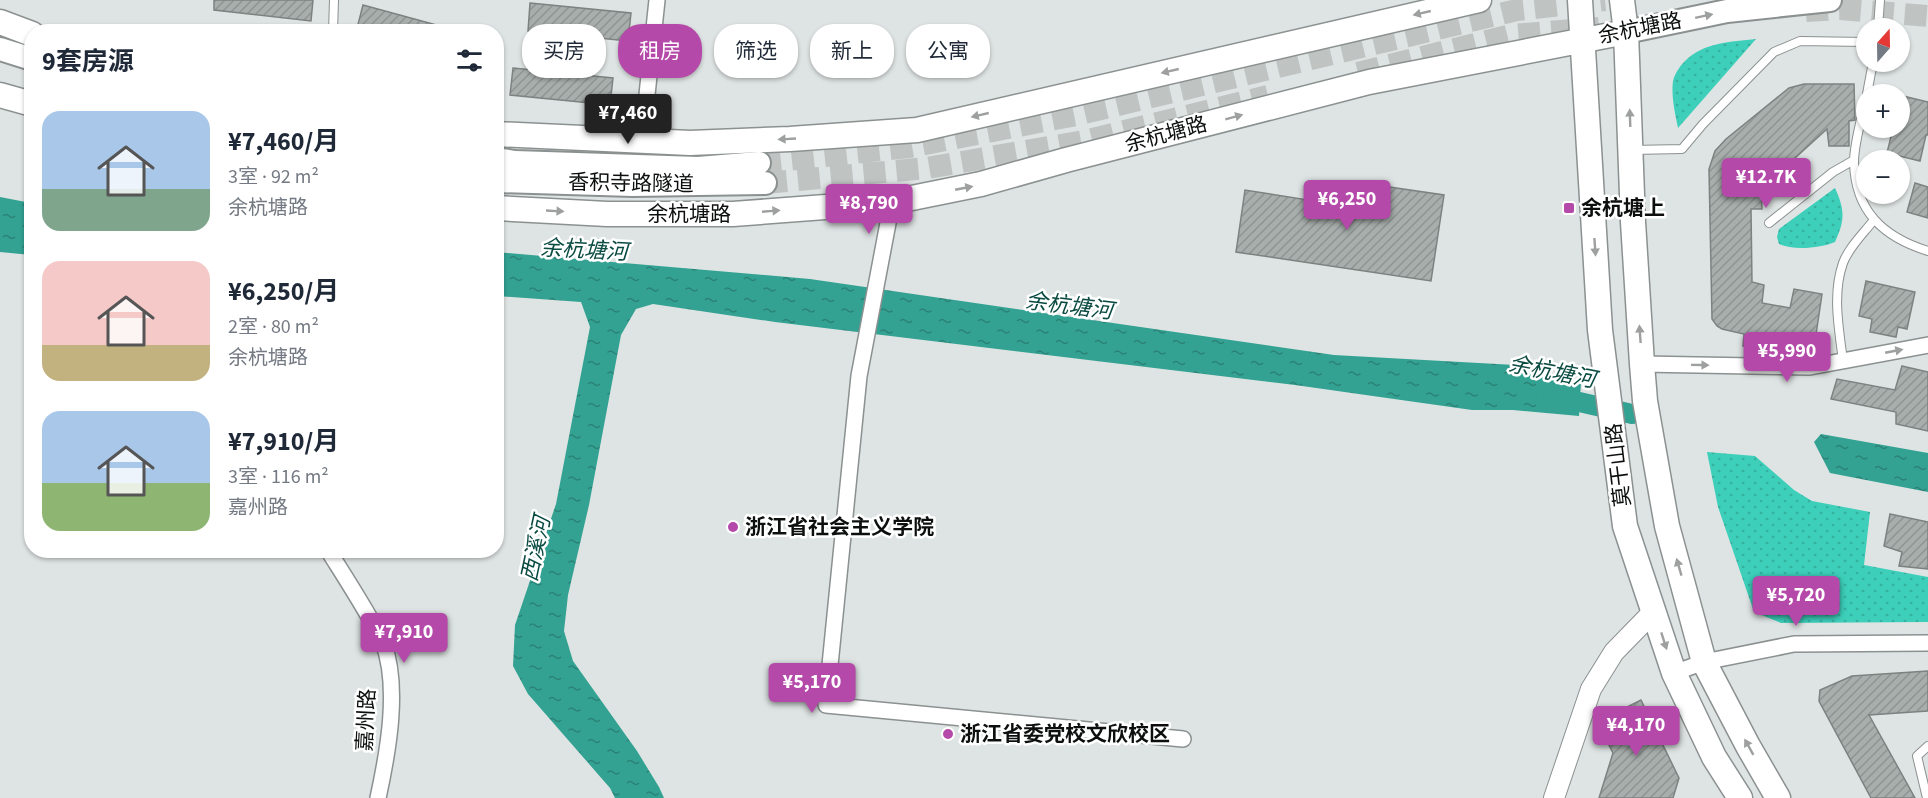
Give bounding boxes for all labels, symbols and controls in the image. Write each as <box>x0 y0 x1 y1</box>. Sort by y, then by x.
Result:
street label: 余杭塘路 <box>1596 5 1684 51</box>
one-way arrow <box>1412 9 1431 18</box>
one-way arrow <box>1694 10 1713 20</box>
north arrow <box>1856 18 1910 72</box>
map controls <box>1856 18 1910 204</box>
chip: 买房 <box>522 24 606 78</box>
chip: 租房 <box>618 24 702 78</box>
chip: 筛选 <box>714 24 798 78</box>
chip: 新上 <box>810 24 894 78</box>
chip: 公寓 <box>906 24 990 78</box>
text: 9套房源 <box>42 43 134 80</box>
icon: filters <box>453 44 486 77</box>
one-way arrow <box>1161 67 1180 77</box>
button: + <box>1856 84 1910 138</box>
pin: ¥7,460 <box>579 94 677 145</box>
text: ¥7,460 <box>599 99 657 127</box>
one-way arrow <box>1625 108 1634 127</box>
street label: 余杭塘路 <box>1122 109 1210 159</box>
one-way arrow <box>971 111 990 121</box>
one-way arrow <box>1225 111 1243 121</box>
text: ¥7,460/月 <box>228 123 339 160</box>
icon: home <box>90 135 162 207</box>
one-way arrow <box>778 135 797 144</box>
button: − <box>1856 150 1910 204</box>
pin: ¥12.7K <box>1717 158 1815 209</box>
text: 3室 · 92 m² <box>228 163 319 191</box>
text: ¥12.7K <box>1736 163 1796 191</box>
street label: 香积寺路隧道 <box>568 167 694 199</box>
pin: ¥6,250 <box>1298 180 1396 231</box>
one-way arrow <box>955 182 973 192</box>
pin: ¥8,790 <box>820 184 918 235</box>
text: ¥6,250 <box>1318 185 1376 213</box>
text: ¥8,790 <box>840 189 898 217</box>
place label: 余杭塘上 <box>1581 193 1665 223</box>
text: 余杭塘路 <box>228 194 308 222</box>
street label: 余杭塘路 <box>647 199 731 229</box>
marker: 余杭塘上 <box>1562 201 1576 215</box>
one-way arrow <box>545 207 564 216</box>
one-way arrow <box>761 207 780 216</box>
water label: 余杭塘河 <box>539 232 633 268</box>
one-way arrow <box>1590 238 1599 257</box>
text: ¥6,250/月 <box>228 273 339 310</box>
icon: home <box>90 285 162 357</box>
water label: 余杭塘河 <box>1023 285 1119 328</box>
text: 2室 · 80 m² <box>228 313 319 341</box>
one-way arrow <box>1635 324 1645 343</box>
pin: ¥5,990 <box>1738 332 1836 383</box>
text: ¥5,990 <box>1758 337 1816 365</box>
text: 余杭塘路 <box>228 344 308 372</box>
one-way arrow <box>1885 347 1904 356</box>
water label: 余杭塘河 <box>1506 348 1602 397</box>
one-way arrow <box>1691 360 1710 370</box>
street label: 莫干山路 <box>1598 421 1638 509</box>
text: ¥7,910/月 <box>228 423 339 460</box>
icon: home <box>90 435 162 507</box>
text: 3室 · 116 m² <box>228 463 329 491</box>
text: 嘉州路 <box>228 494 288 522</box>
water label: 西溪河 <box>513 509 559 585</box>
place label: 浙江省社会主义学院 <box>745 512 934 542</box>
marker: 浙江省社会主义学院 <box>726 520 740 534</box>
one-way arrow <box>1674 558 1683 576</box>
pin: ¥5,720 <box>1747 576 1845 627</box>
text: ¥5,720 <box>1767 581 1825 609</box>
pin: ¥7,910 <box>355 613 453 664</box>
text: ¥7,910 <box>375 618 433 646</box>
one-way arrow <box>1660 632 1670 650</box>
pin: ¥5,170 <box>763 663 861 714</box>
text: ¥5,170 <box>783 668 841 696</box>
street label: 嘉州路 <box>349 688 383 752</box>
pin: ¥4,170 <box>1587 706 1685 757</box>
text: ¥4,170 <box>1607 711 1665 739</box>
place label: 浙江省委党校文欣校区 <box>960 719 1170 749</box>
marker: 浙江省委党校文欣校区 <box>941 727 955 741</box>
one-way arrow <box>1744 739 1754 756</box>

